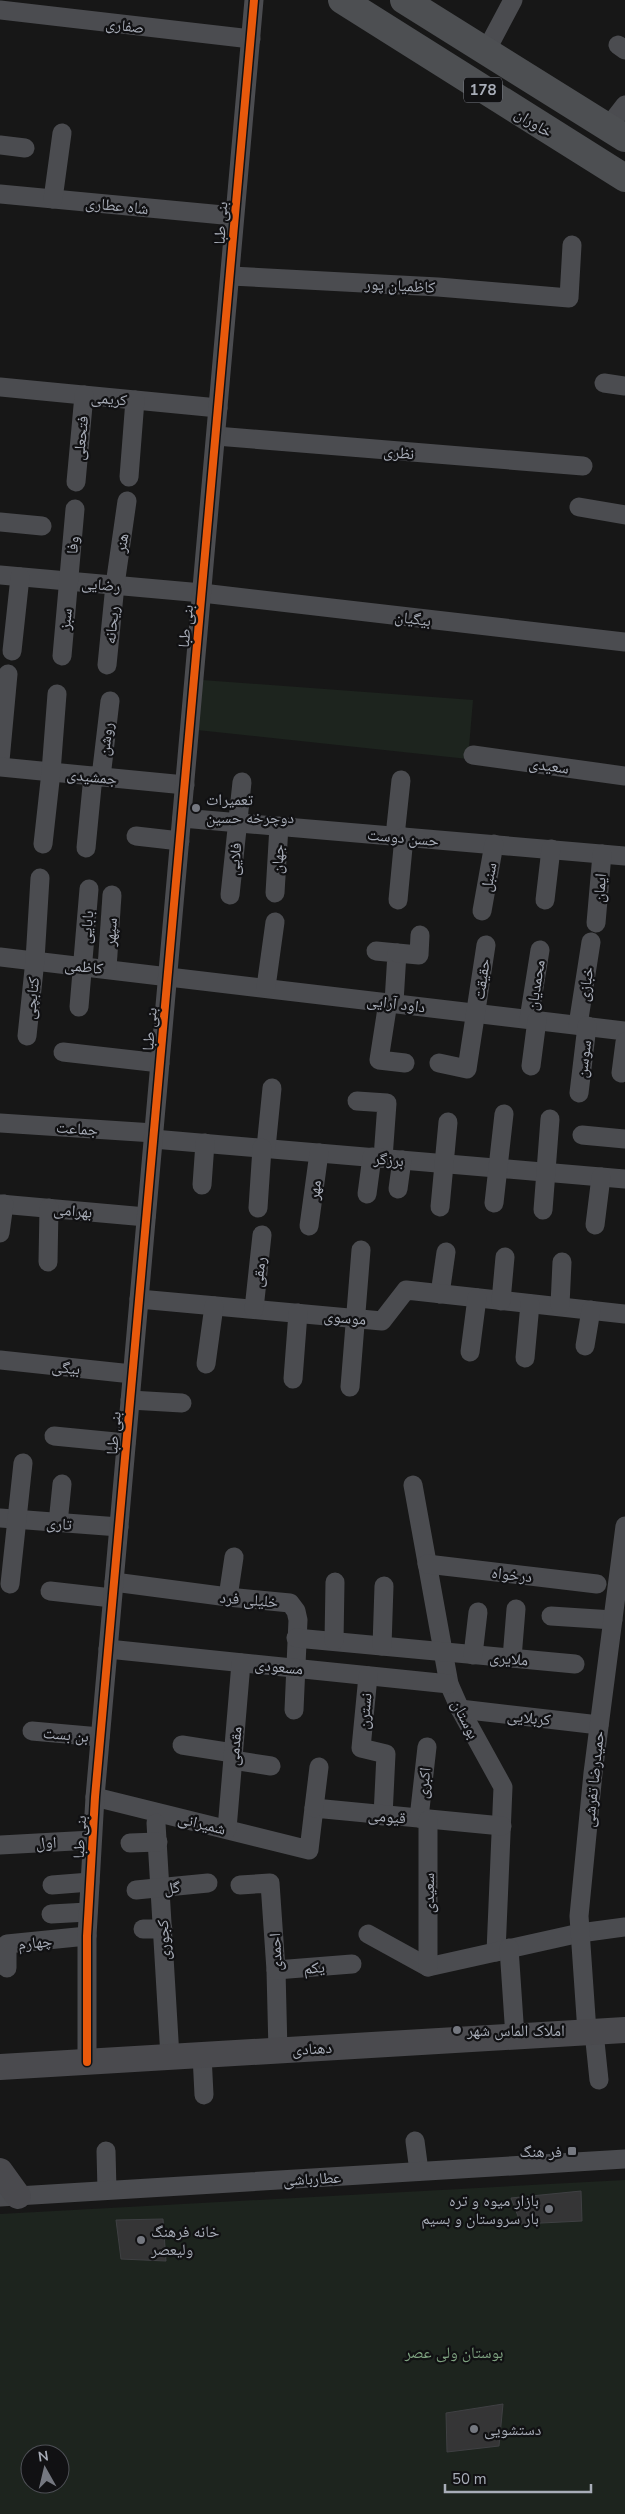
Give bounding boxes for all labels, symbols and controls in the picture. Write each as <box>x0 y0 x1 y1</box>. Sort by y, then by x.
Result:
street label: صفاری <box>104 13 146 39</box>
road number: 178 <box>464 78 502 102</box>
street label: خاوران <box>510 103 557 143</box>
street label: شاه عطاری <box>84 192 150 220</box>
street label: بنی طبا <box>209 201 233 246</box>
street label: کاظمیان پور <box>363 273 436 299</box>
street label: کریمی <box>90 386 128 412</box>
street label: فتحعلی <box>68 415 94 461</box>
street label: نظری <box>382 440 415 466</box>
street label: هنر <box>110 532 134 555</box>
street label: وفا <box>61 535 85 555</box>
street label: رضایی <box>80 572 121 598</box>
street label: بنی طبا <box>173 603 199 649</box>
street label: ریحانه <box>99 605 125 645</box>
street label: بیگیان <box>393 606 432 632</box>
street label: سبز <box>54 607 78 632</box>
street label: روشن <box>93 721 119 757</box>
street label: سعیدی <box>527 752 570 780</box>
street label: جمشیدی <box>66 763 118 791</box>
place label: تعمیرات دوچرخه حسین <box>206 789 294 829</box>
marker: تعمیرات دوچرخه حسین <box>190 802 202 814</box>
street label: حسن دوست <box>366 824 440 852</box>
street label: فلایی <box>223 842 247 876</box>
street label: جهان <box>266 844 290 874</box>
street label: سنبل <box>476 861 502 894</box>
street label: ایمان <box>588 873 612 903</box>
street label: بابایی <box>75 909 99 945</box>
street label: سپهر <box>99 917 123 948</box>
street label: کاظمی <box>63 954 105 980</box>
street label: حقیقت <box>468 957 496 1001</box>
street label: محمدیان <box>521 958 551 1012</box>
street label: خبازی <box>572 965 600 1003</box>
street label: کتابچی <box>19 975 45 1020</box>
street label: داود آرایی <box>365 989 426 1019</box>
street label: بنی طبا <box>137 1006 163 1052</box>
street label: سوسن <box>571 1039 597 1079</box>
street label: جماعت <box>55 1117 99 1141</box>
street label: برزگر <box>372 1148 405 1172</box>
street label: مهر <box>303 1179 327 1202</box>
street label: بهرامی <box>52 1198 93 1224</box>
street label: رمقی <box>246 1256 272 1288</box>
street label: موسوی <box>323 1305 367 1331</box>
street label: بیگی <box>51 1356 81 1380</box>
street label: بنی طبا <box>101 1410 127 1456</box>
street label: تاری <box>45 1512 73 1536</box>
street label: درخواه <box>490 1562 533 1588</box>
street label: خلیلی فرد <box>219 1586 279 1614</box>
street label: ملایری <box>489 1646 529 1672</box>
street label: مسعودی <box>254 1654 304 1680</box>
street label: نسترن <box>352 1692 378 1730</box>
street label: بوستان <box>446 1696 484 1743</box>
street label: کربلایی <box>506 1705 552 1731</box>
street label: بن بست <box>42 1722 90 1748</box>
street label: مقدمی <box>222 1726 248 1767</box>
street label: حمیدرضا تفرشی <box>578 1730 610 1828</box>
street label: اکبری <box>411 1766 437 1800</box>
street label: قیومی <box>367 1804 407 1830</box>
street label: شمیرانی <box>176 1807 228 1841</box>
street label: بنی طبا <box>68 1815 92 1859</box>
street label: اول <box>35 1831 57 1855</box>
street label: سعیدی <box>418 1873 440 1913</box>
street label: گل <box>163 1876 181 1900</box>
street label: کجوری <box>152 1919 176 1961</box>
street label: چهارم <box>17 1930 53 1956</box>
street label: احمدی <box>264 1932 288 1972</box>
street label: یکم <box>303 1956 326 1980</box>
place label: املاک الماس شهر <box>466 2020 565 2042</box>
marker: املاک الماس شهر <box>451 2024 463 2036</box>
street label: دهنادی <box>292 2037 333 2061</box>
place label: فر هنگ <box>519 2141 562 2163</box>
marker: فر هنگ <box>566 2145 578 2157</box>
street label: عطارباشی <box>282 2166 342 2192</box>
place label: بازار میوه و تره بار سروستان و بسیم <box>421 2190 539 2230</box>
marker: بازار میوه و تره بار سروستان و بسیم <box>543 2203 555 2215</box>
place label: خانه فرهنگ ولیعصر <box>150 2221 219 2261</box>
marker: خانه فرهنگ ولیعصر <box>135 2234 147 2246</box>
park label: بوستان ولی عصر <box>404 2342 503 2364</box>
place label: دستشویی <box>484 2419 542 2441</box>
marker: دستشویی <box>468 2423 480 2435</box>
north arrow <box>20 2444 70 2494</box>
text: N <box>37 2446 50 2467</box>
scale bar <box>445 2462 591 2494</box>
text: 50 m <box>452 2469 487 2489</box>

